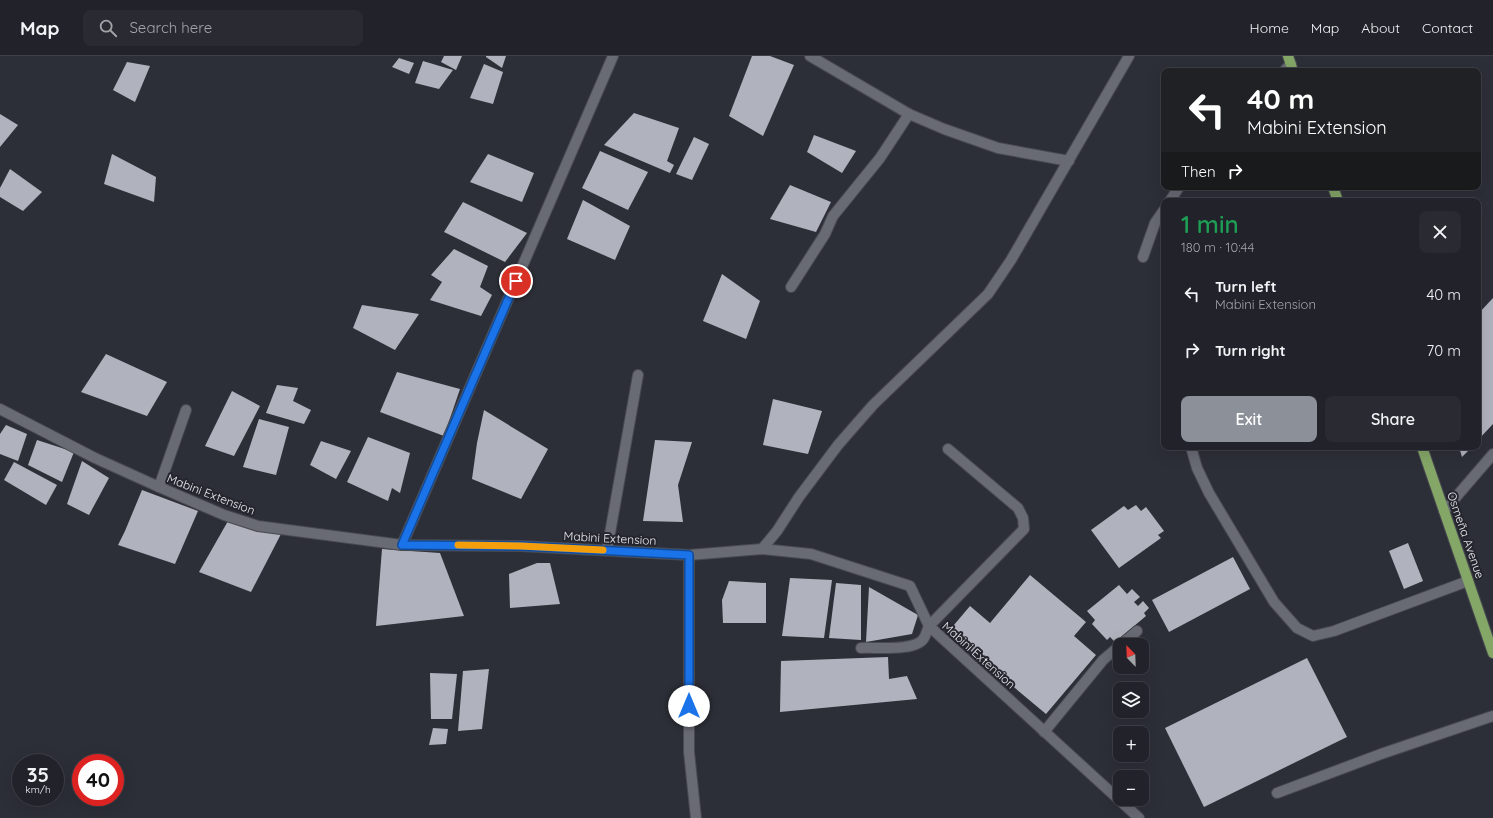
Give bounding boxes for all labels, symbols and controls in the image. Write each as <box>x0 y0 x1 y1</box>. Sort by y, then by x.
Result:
search box <box>83 10 363 46</box>
text: Map <box>20 16 59 40</box>
icon: search <box>97 17 119 39</box>
text: Search here <box>129 18 212 37</box>
text: Home <box>1250 19 1289 37</box>
text: Map <box>1311 19 1339 37</box>
text: About <box>1361 19 1400 37</box>
text: Contact <box>1422 19 1473 37</box>
text: 40 m <box>1247 81 1314 116</box>
icon: left <box>1181 84 1233 136</box>
text: Mabini Extension <box>1247 116 1387 139</box>
icon: right <box>1224 160 1246 182</box>
text: Then <box>1181 162 1216 181</box>
text: 1 min <box>1181 209 1239 239</box>
button: close <box>1419 211 1461 253</box>
text: 180 m · 10:44 <box>1181 239 1254 255</box>
pin <box>499 264 533 298</box>
icon: arrive <box>505 270 527 292</box>
text: Turn left <box>1215 277 1277 296</box>
icon: left <box>1181 283 1203 305</box>
text: 40 m <box>1426 285 1461 304</box>
text: Mabini Extension <box>1215 296 1316 312</box>
icon: right <box>1181 339 1203 361</box>
text: Turn right <box>1215 341 1286 360</box>
text: 70 m <box>1427 341 1461 360</box>
button: Exit <box>1181 396 1317 442</box>
button: Share <box>1325 396 1461 442</box>
street label: Mabini Extension <box>165 470 257 518</box>
street label: Osmeña Avenue <box>1444 490 1488 581</box>
street label: Mabini Extension <box>563 528 657 548</box>
street label: Mabini Extension <box>939 618 1019 692</box>
north arrow <box>1113 638 1149 674</box>
map controls <box>1113 638 1149 806</box>
button: layers <box>1113 682 1149 718</box>
position arrow <box>668 685 710 727</box>
button: + <box>1113 726 1149 762</box>
speed limit sign: 40 <box>72 754 124 806</box>
text: 35 <box>27 762 49 787</box>
button: − <box>1113 770 1149 806</box>
text: km/h <box>25 783 51 796</box>

